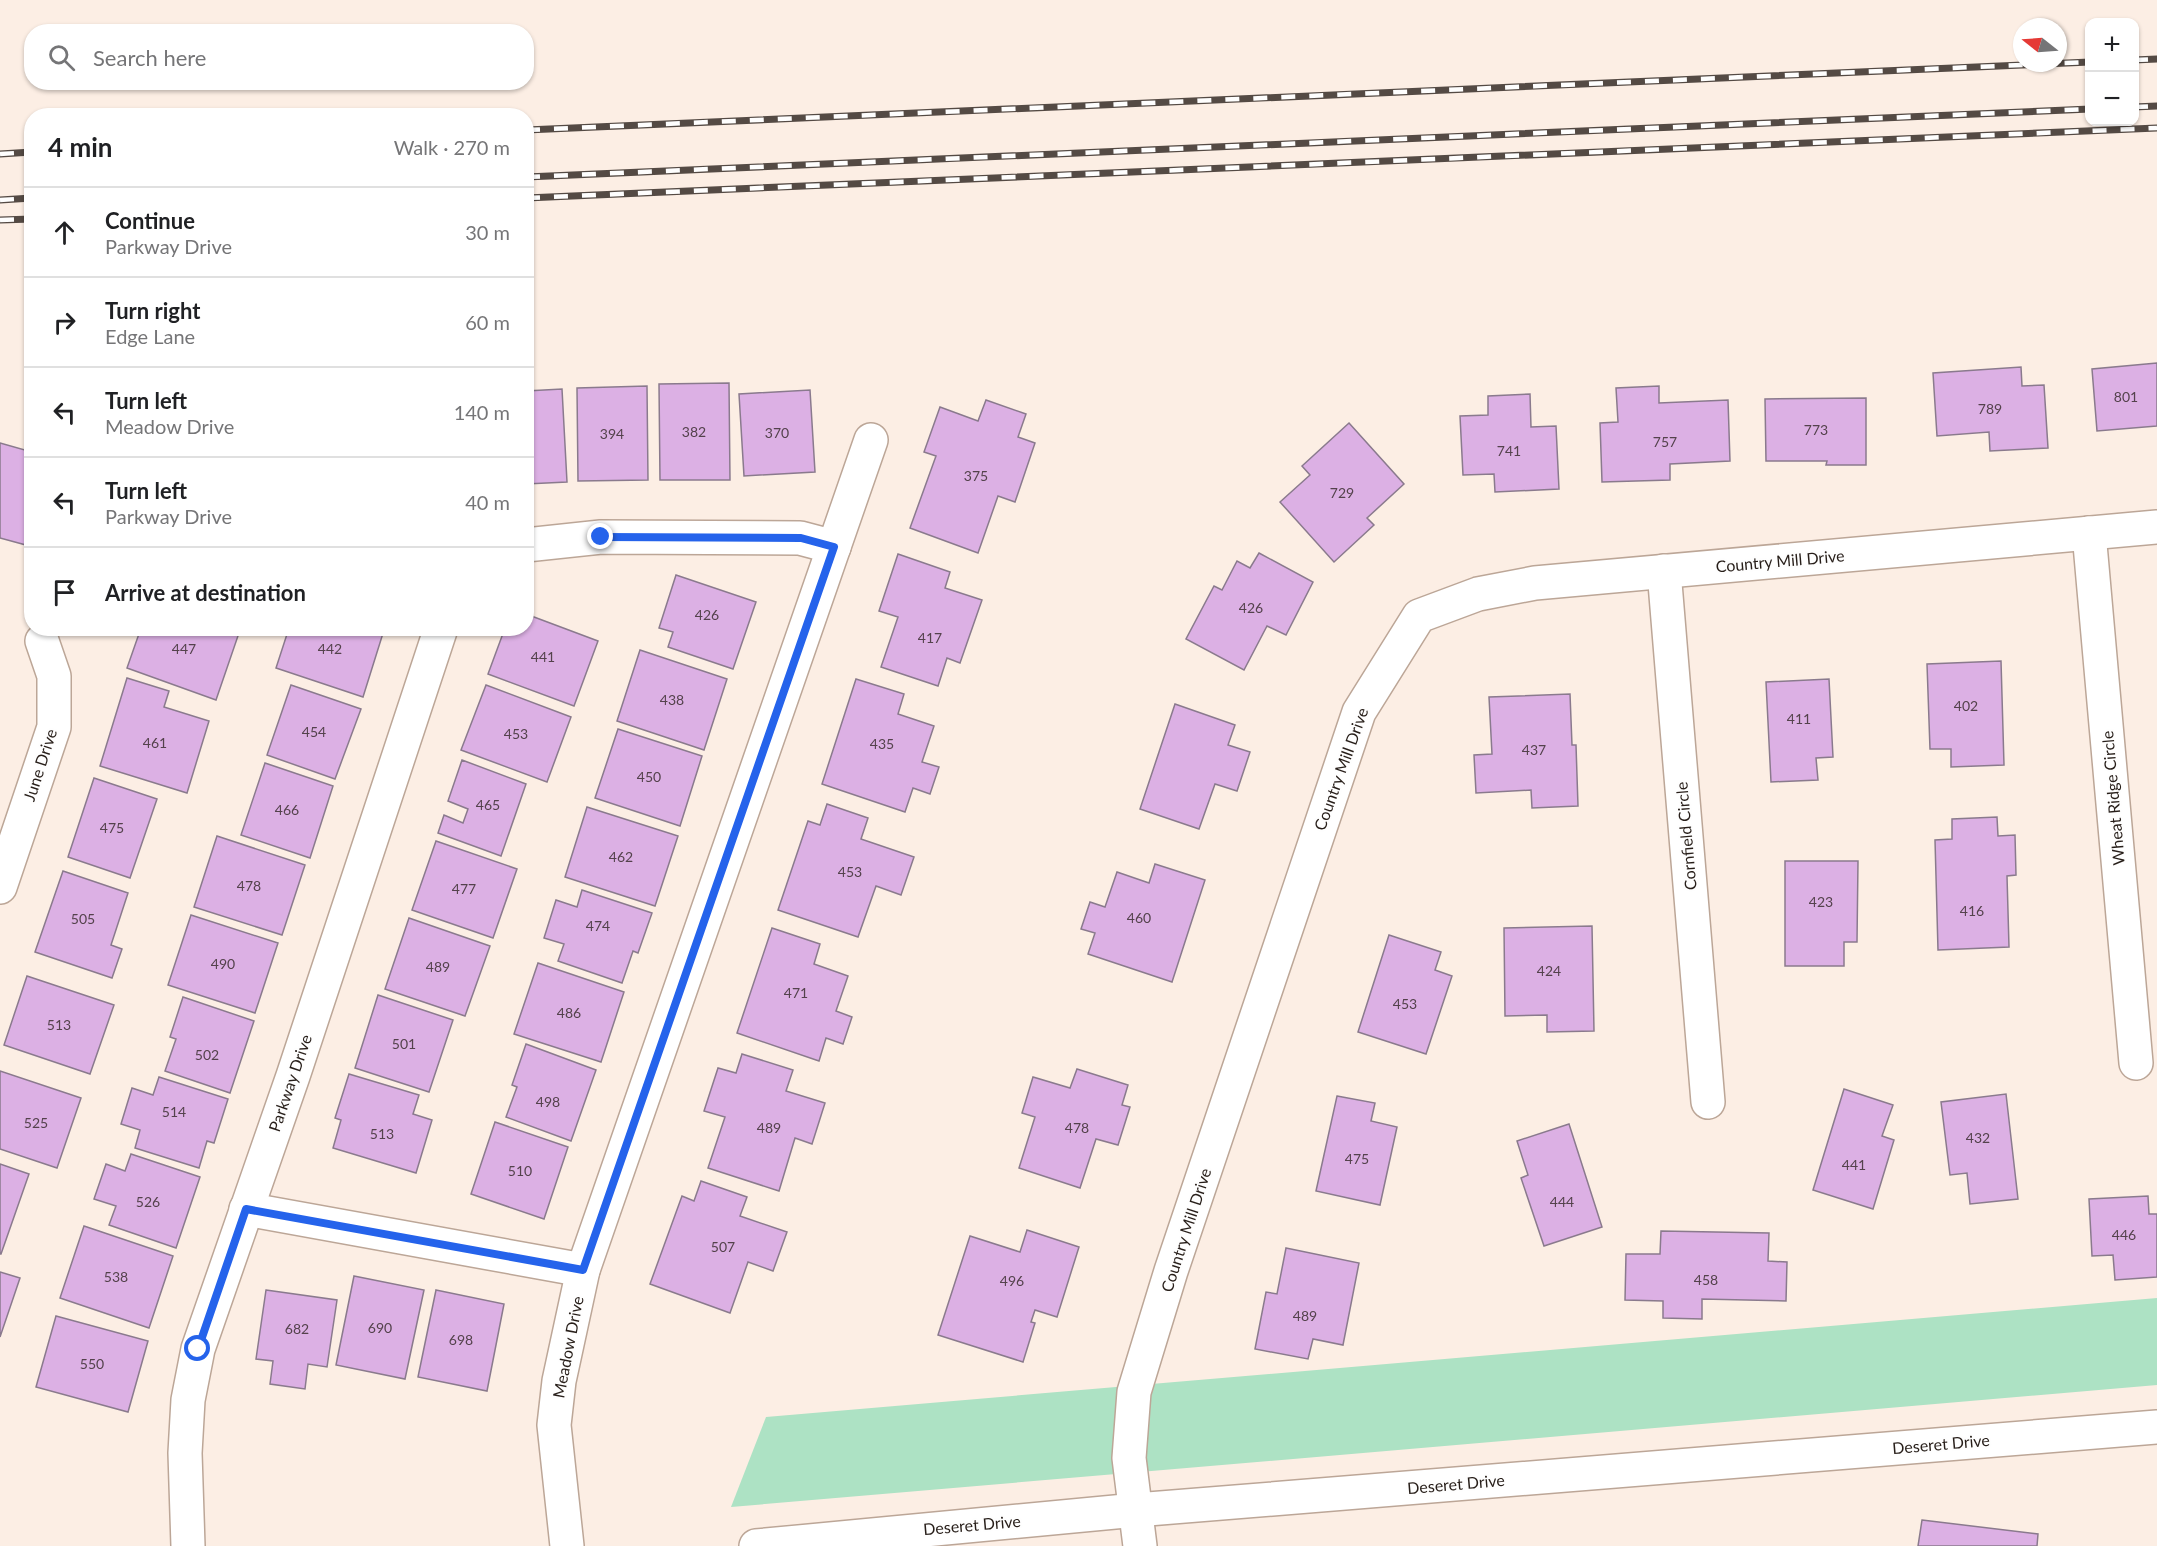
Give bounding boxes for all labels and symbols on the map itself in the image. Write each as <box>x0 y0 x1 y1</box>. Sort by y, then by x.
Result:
north arrow <box>2013 18 2067 72</box>
house number: 801 <box>2114 388 2138 405</box>
house number: 789 <box>1978 400 2002 417</box>
house number: 773 <box>1804 421 1828 438</box>
house number: 382 <box>682 423 706 440</box>
house number: 370 <box>765 424 789 441</box>
house number: 394 <box>600 425 624 442</box>
house number: 757 <box>1653 433 1677 450</box>
house number: 741 <box>1497 442 1521 459</box>
house number: 375 <box>964 467 988 484</box>
house number: 729 <box>1330 484 1354 501</box>
route end <box>587 523 613 549</box>
street label: Country Mill Drive <box>1715 545 1845 576</box>
house number: 426 <box>1239 599 1263 616</box>
house number: 426 <box>695 606 719 623</box>
house number: 417 <box>918 629 942 646</box>
house number: 447 <box>172 640 196 657</box>
house number: 442 <box>318 640 342 657</box>
house number: 441 <box>531 648 555 665</box>
house number: 438 <box>660 691 684 708</box>
house number: 402 <box>1954 697 1978 714</box>
street label: Country Mill Drive <box>1310 705 1372 833</box>
house number: 411 <box>1787 710 1811 727</box>
house number: 454 <box>302 723 326 740</box>
house number: 453 <box>504 725 528 742</box>
street label: June Drive <box>19 726 60 803</box>
street label: Wheat Ridge Circle <box>2097 730 2128 866</box>
house number: 461 <box>143 734 167 751</box>
house number: 435 <box>870 735 894 752</box>
house number: 437 <box>1522 741 1546 758</box>
house number: 450 <box>637 768 661 785</box>
street label: Cornfield Circle <box>1671 781 1700 891</box>
house number: 465 <box>476 796 500 813</box>
house number: 466 <box>275 801 299 818</box>
house number: 475 <box>100 819 124 836</box>
house number: 462 <box>609 848 633 865</box>
house number: 453 <box>838 863 862 880</box>
house number: 478 <box>237 877 261 894</box>
house number: 477 <box>452 880 476 897</box>
house number: 423 <box>1809 893 1833 910</box>
house number: 416 <box>1960 902 1984 919</box>
house number: 460 <box>1127 909 1151 926</box>
house number: 505 <box>71 910 95 927</box>
house number: 474 <box>586 917 610 934</box>
house number: 490 <box>211 955 235 972</box>
house number: 489 <box>426 958 450 975</box>
house number: 424 <box>1537 962 1561 979</box>
house number: 471 <box>784 984 808 1001</box>
house number: 453 <box>1393 995 1417 1012</box>
house number: 486 <box>557 1004 581 1021</box>
house number: 513 <box>47 1016 71 1033</box>
street label: Parkway Drive <box>264 1032 315 1134</box>
house number: 501 <box>392 1035 416 1052</box>
house number: 502 <box>195 1046 219 1063</box>
house number: 498 <box>536 1093 560 1110</box>
house number: 514 <box>162 1103 186 1120</box>
house number: 525 <box>24 1114 48 1131</box>
house number: 489 <box>757 1119 781 1136</box>
house number: 478 <box>1065 1119 1089 1136</box>
house number: 513 <box>370 1125 394 1142</box>
house number: 432 <box>1966 1129 1990 1146</box>
house number: 475 <box>1345 1150 1369 1167</box>
house number: 441 <box>1842 1156 1866 1173</box>
house number: 510 <box>508 1162 532 1179</box>
street label: Country Mill Drive <box>1157 1165 1215 1294</box>
house number: 526 <box>136 1193 160 1210</box>
house number: 444 <box>1550 1193 1574 1210</box>
house number: 446 <box>2112 1226 2136 1243</box>
house number: 507 <box>711 1238 735 1255</box>
house number: 538 <box>104 1268 128 1285</box>
house number: 458 <box>1694 1271 1718 1288</box>
house number: 496 <box>1000 1272 1024 1289</box>
street label: Meadow Drive <box>548 1294 587 1399</box>
house number: 489 <box>1293 1307 1317 1324</box>
house number: 690 <box>368 1319 392 1336</box>
house number: 682 <box>285 1320 309 1337</box>
house number: 698 <box>449 1331 473 1348</box>
route start <box>184 1335 210 1361</box>
house number: 550 <box>80 1355 104 1372</box>
street label: Deseret Drive <box>1891 1430 1990 1457</box>
street label: Deseret Drive <box>1406 1470 1505 1497</box>
street label: Deseret Drive <box>922 1511 1021 1538</box>

